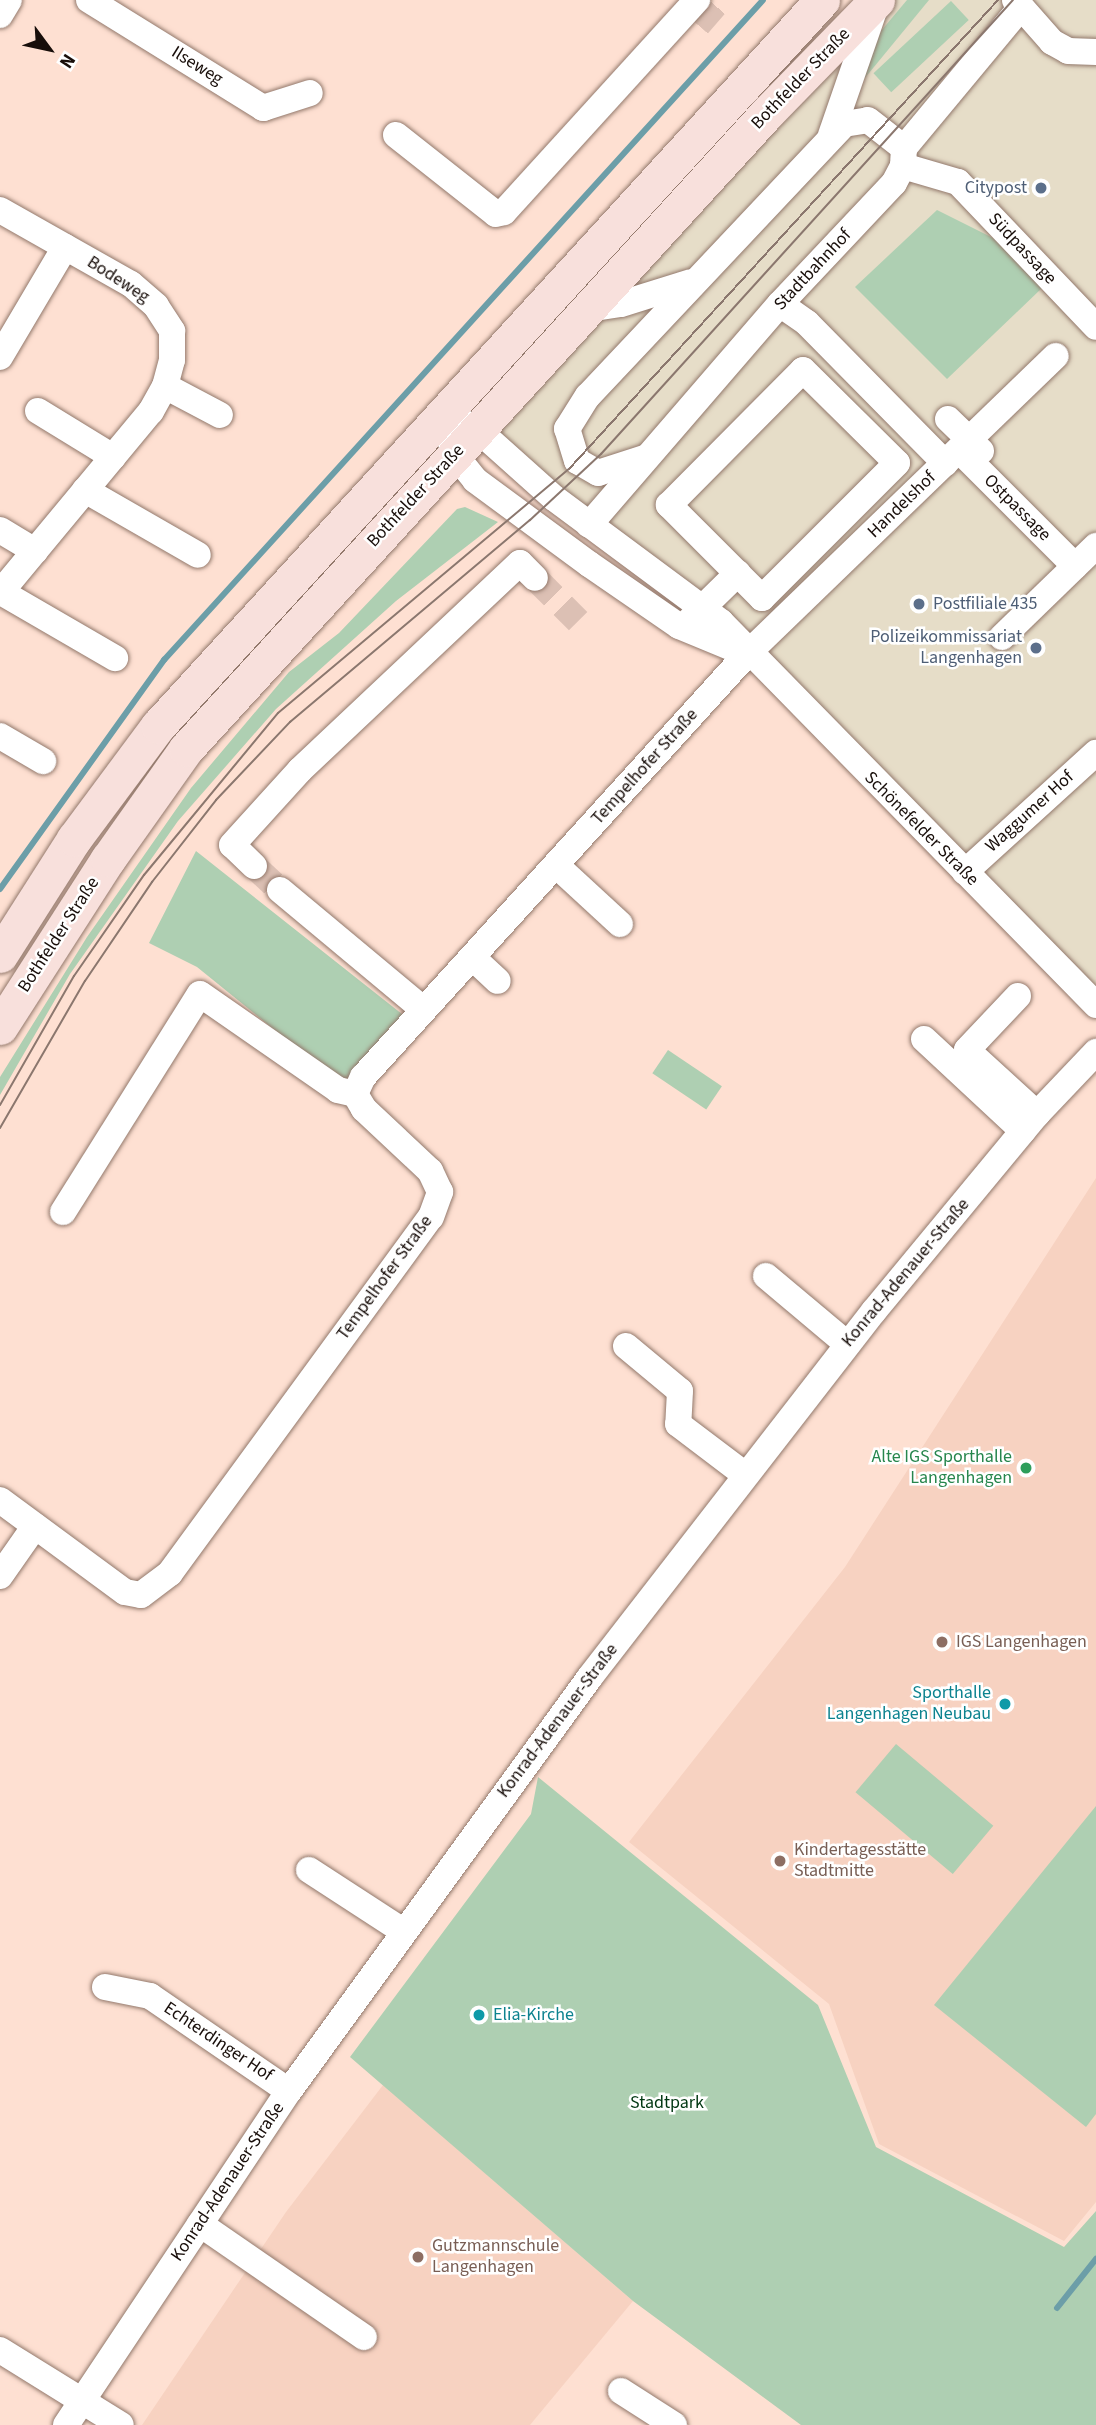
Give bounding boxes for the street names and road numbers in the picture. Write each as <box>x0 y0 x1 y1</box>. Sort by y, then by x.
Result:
street label: Bothfelder Straße <box>747 24 855 134</box>
street label: Ilseweg <box>167 42 227 90</box>
street label: Südpassage <box>983 209 1061 289</box>
street label: Stadtbahnhof <box>770 225 856 315</box>
street label: Bodeweg <box>83 252 153 308</box>
street label: Bothfelder Straße <box>363 440 469 552</box>
street label: Handelshof <box>863 467 941 543</box>
street label: Ostpassage <box>979 470 1055 546</box>
street label: Tempelhofer Straße <box>587 705 703 829</box>
street label: Schönefelder Straße <box>859 767 983 891</box>
street label: Waggumer Hof <box>981 767 1079 857</box>
street label: Bothfelder Straße <box>14 873 104 997</box>
street label: Konrad-Adenauer-Straße <box>838 1194 974 1352</box>
street label: Tempelhofer Straße <box>333 1212 437 1344</box>
street label: Konrad-Adenauer-Straße <box>493 1640 623 1802</box>
street label: Echterdinger Hof <box>159 1998 277 2086</box>
street label: Konrad-Adenauer-Straße <box>167 2098 289 2266</box>

